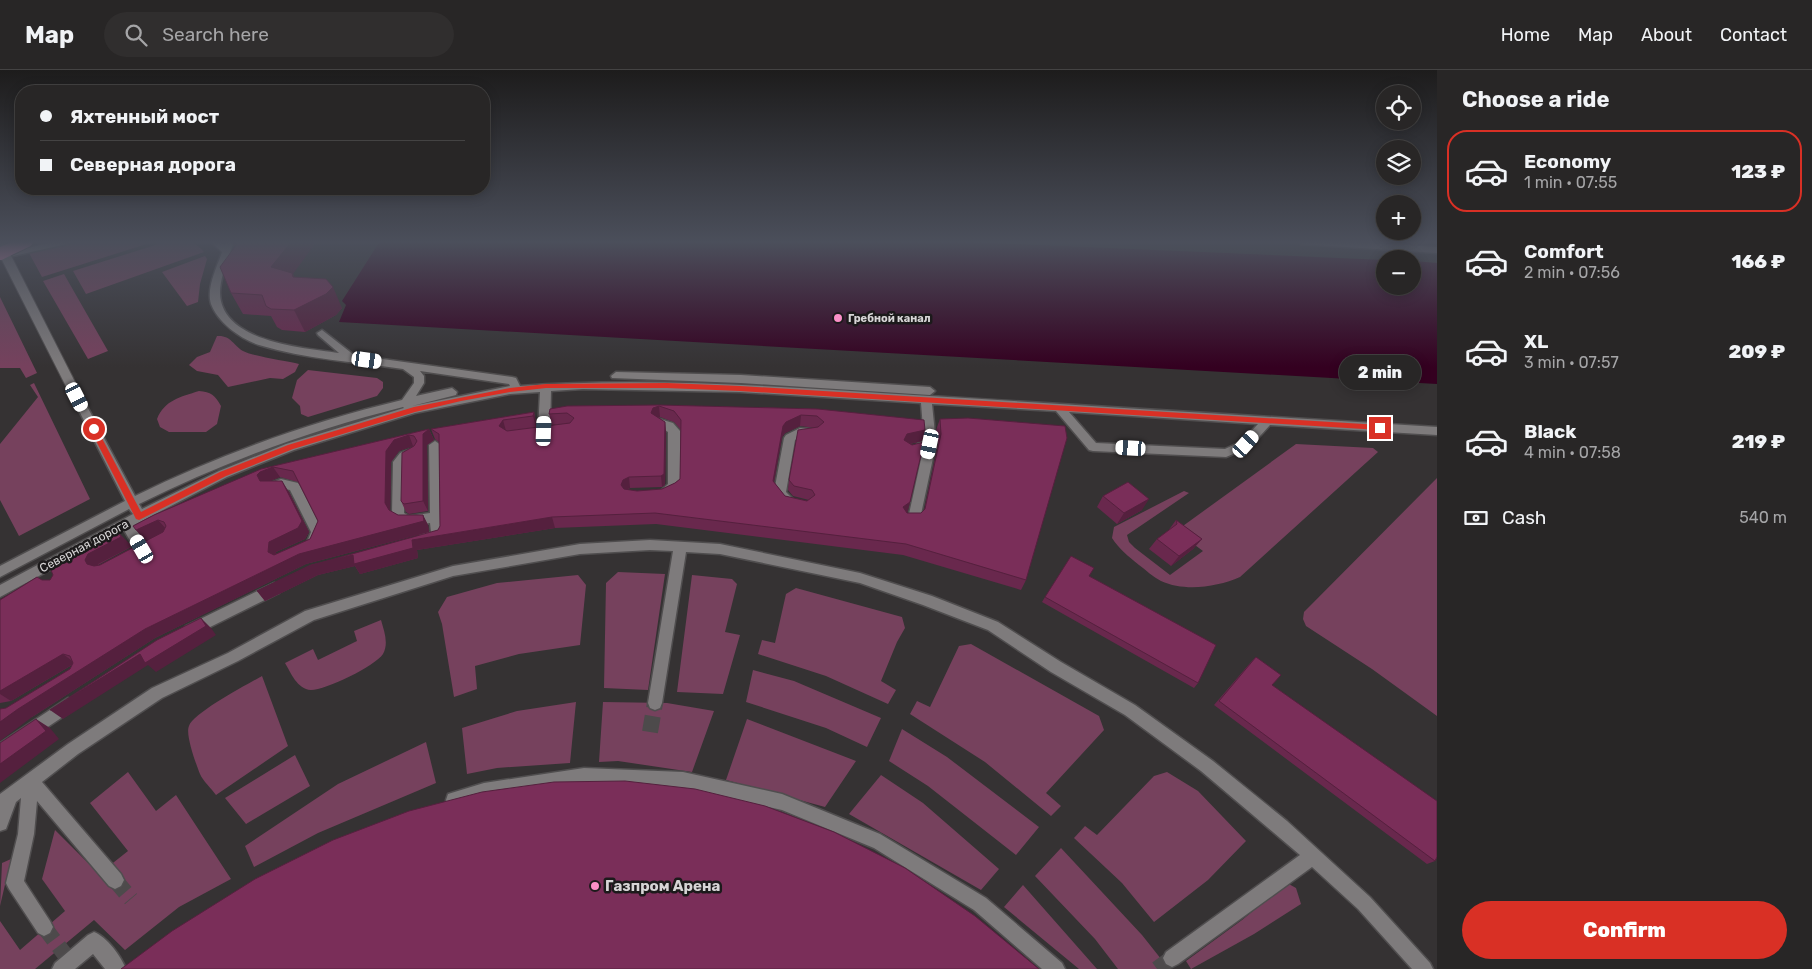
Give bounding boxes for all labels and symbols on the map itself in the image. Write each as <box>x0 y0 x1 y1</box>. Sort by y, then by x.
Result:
marker: Гребной канал <box>832 312 844 324</box>
place label: Гребной канал <box>848 312 931 325</box>
car <box>351 350 382 370</box>
callout: 2 min <box>1339 356 1421 390</box>
car <box>63 380 90 414</box>
car <box>535 416 552 446</box>
route end <box>1369 417 1391 439</box>
route start <box>83 418 105 440</box>
car <box>919 428 940 460</box>
car <box>1230 428 1261 460</box>
car <box>1115 440 1146 456</box>
street label: Северная дорога <box>37 517 131 575</box>
car <box>128 532 155 566</box>
place label: Газпром Арена <box>605 877 721 895</box>
marker: Газпром Арена <box>589 880 601 892</box>

